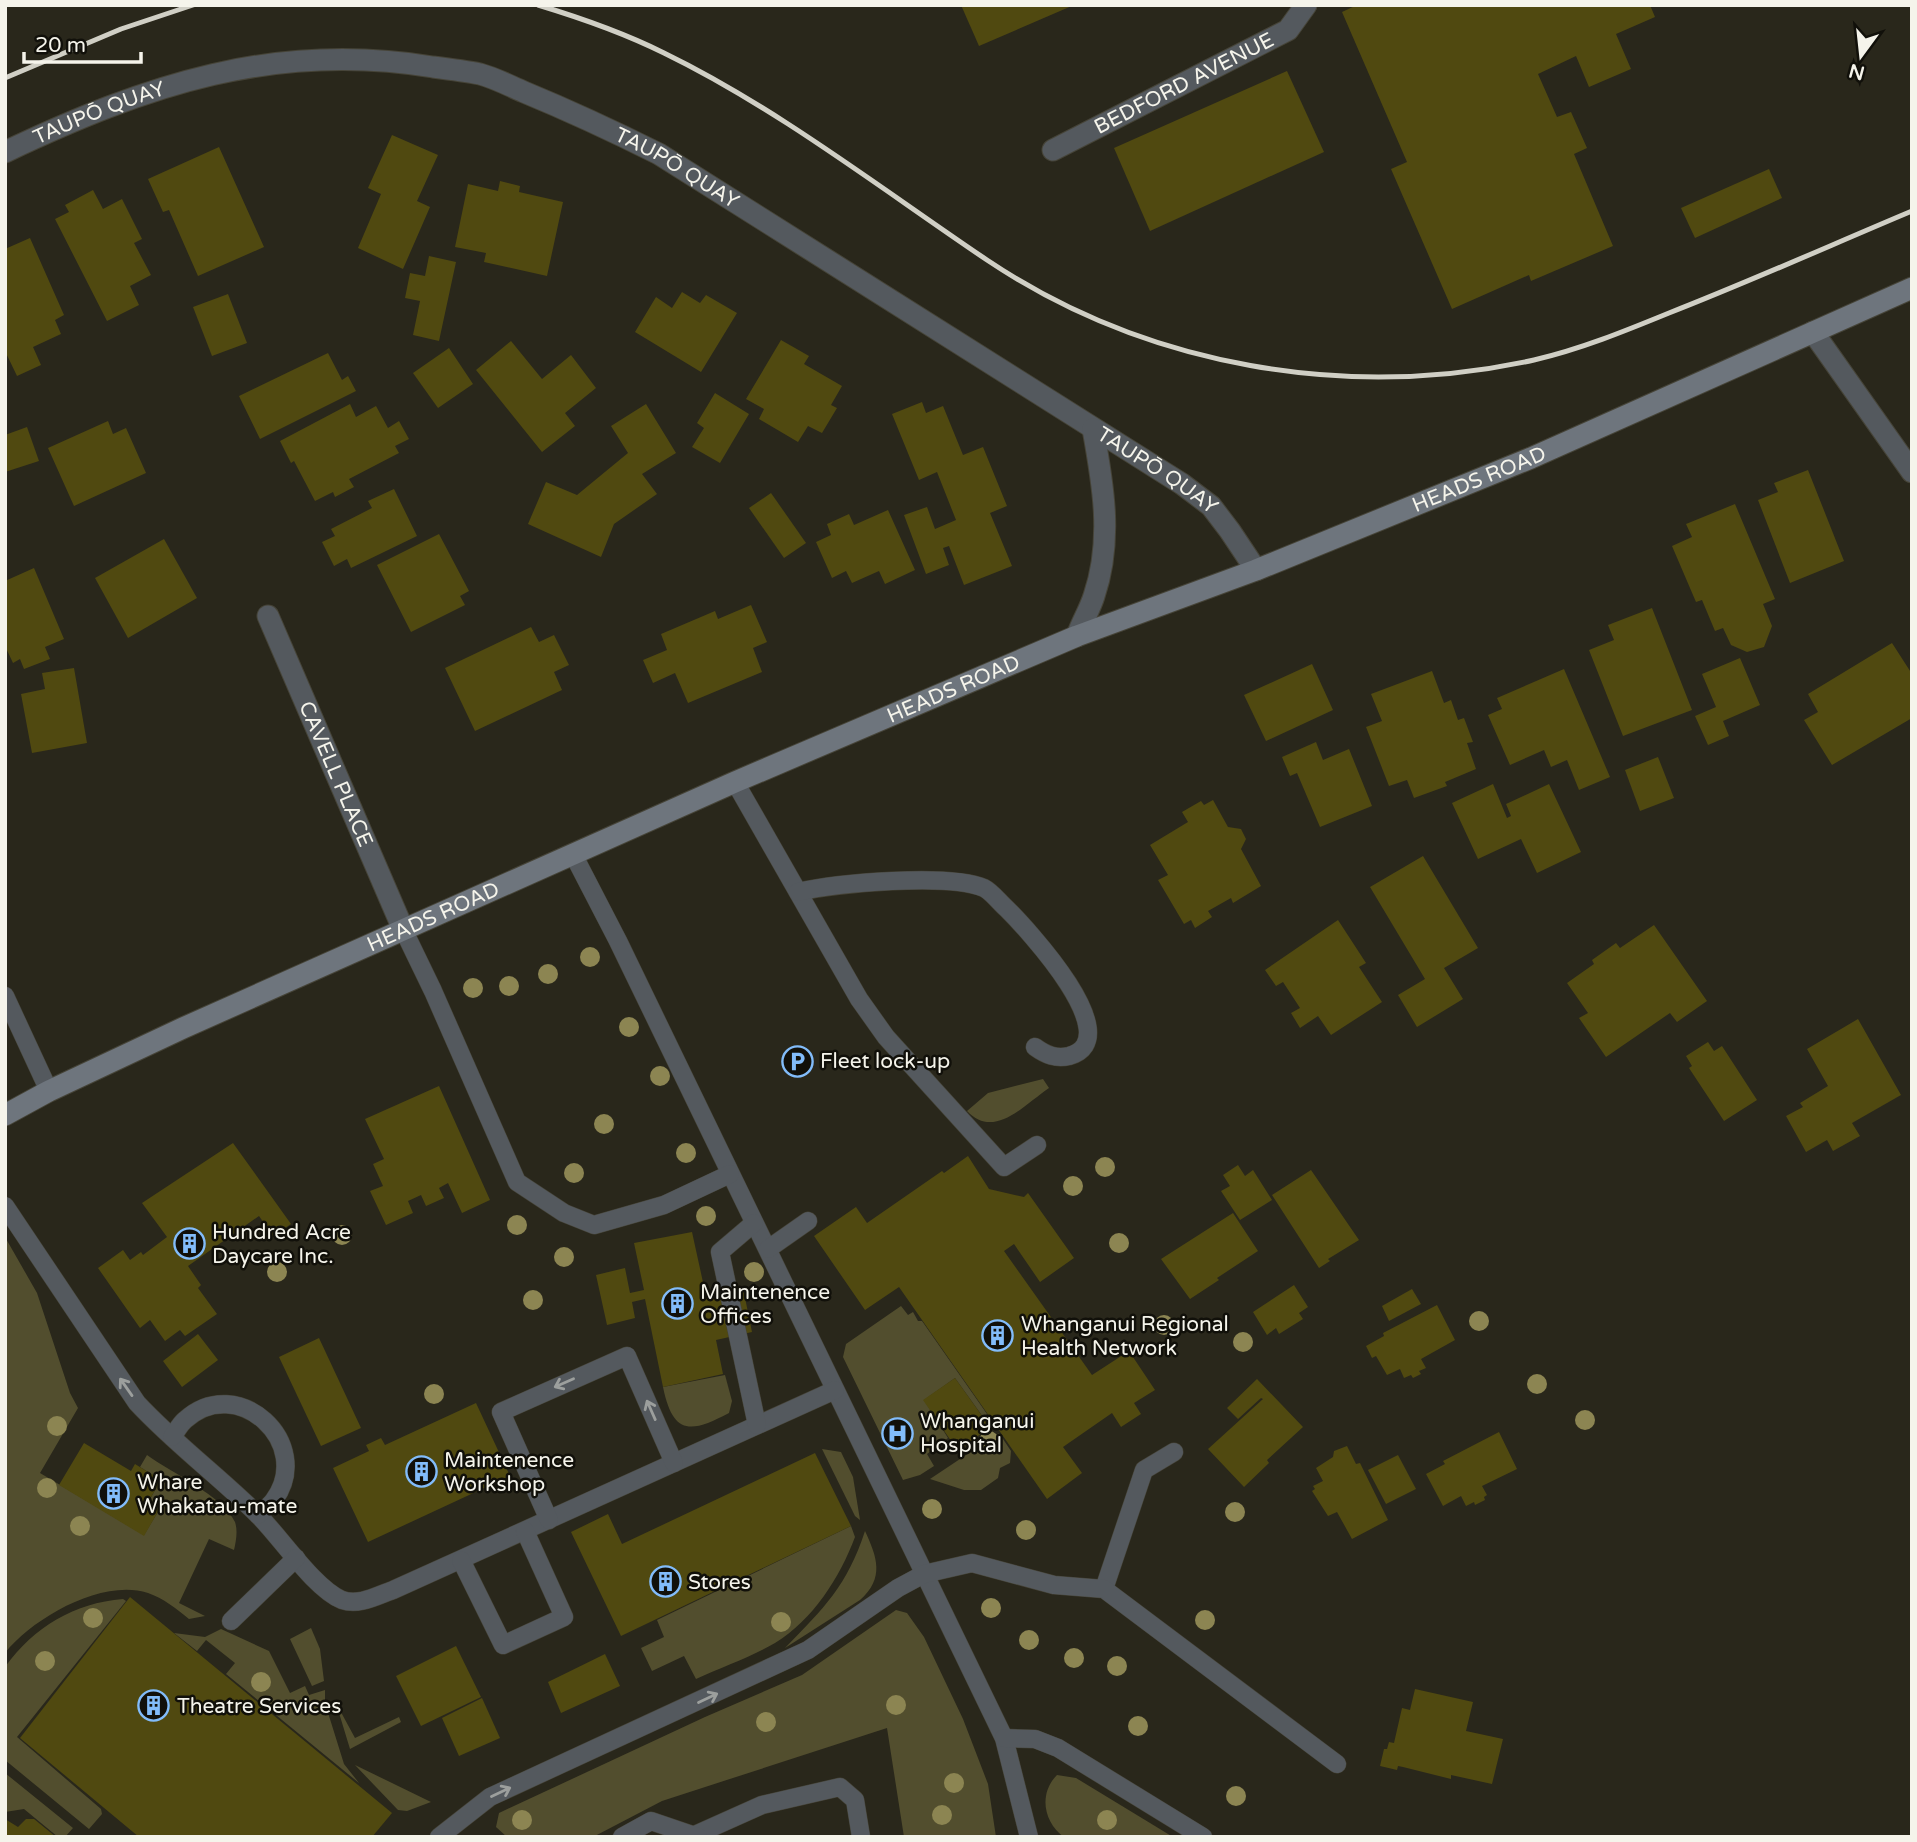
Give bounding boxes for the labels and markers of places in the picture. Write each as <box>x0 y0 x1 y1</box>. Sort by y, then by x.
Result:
parking icon: Fleet lock-up <box>780 1044 814 1078</box>
place label: Fleet lock-up <box>820 1049 950 1074</box>
place label: Hundred Acre Daycare Inc. <box>212 1220 351 1269</box>
building icon: Hundred Acre Daycare Inc. <box>172 1227 206 1261</box>
place label: Maintenence Offices <box>700 1280 830 1329</box>
building icon: Maintenence Offices <box>660 1287 694 1321</box>
place label: Whanganui Regional Health Network <box>1021 1312 1229 1361</box>
building icon: Whanganui Regional Health Network <box>981 1319 1015 1353</box>
place label: Whanganui Hospital <box>920 1409 1034 1458</box>
hospital icon: Whanganui Hospital <box>880 1416 914 1450</box>
place label: Maintenence Workshop <box>444 1448 574 1497</box>
building icon: Maintenence Workshop <box>404 1455 438 1489</box>
place label: Whare Whakatau-mate <box>137 1470 297 1519</box>
building icon: Whare Whakatau-mate <box>97 1477 131 1511</box>
building icon: Stores <box>648 1565 682 1599</box>
place label: Stores <box>688 1570 751 1595</box>
building icon: Theatre Services <box>137 1689 171 1723</box>
place label: Theatre Services <box>177 1694 341 1719</box>

